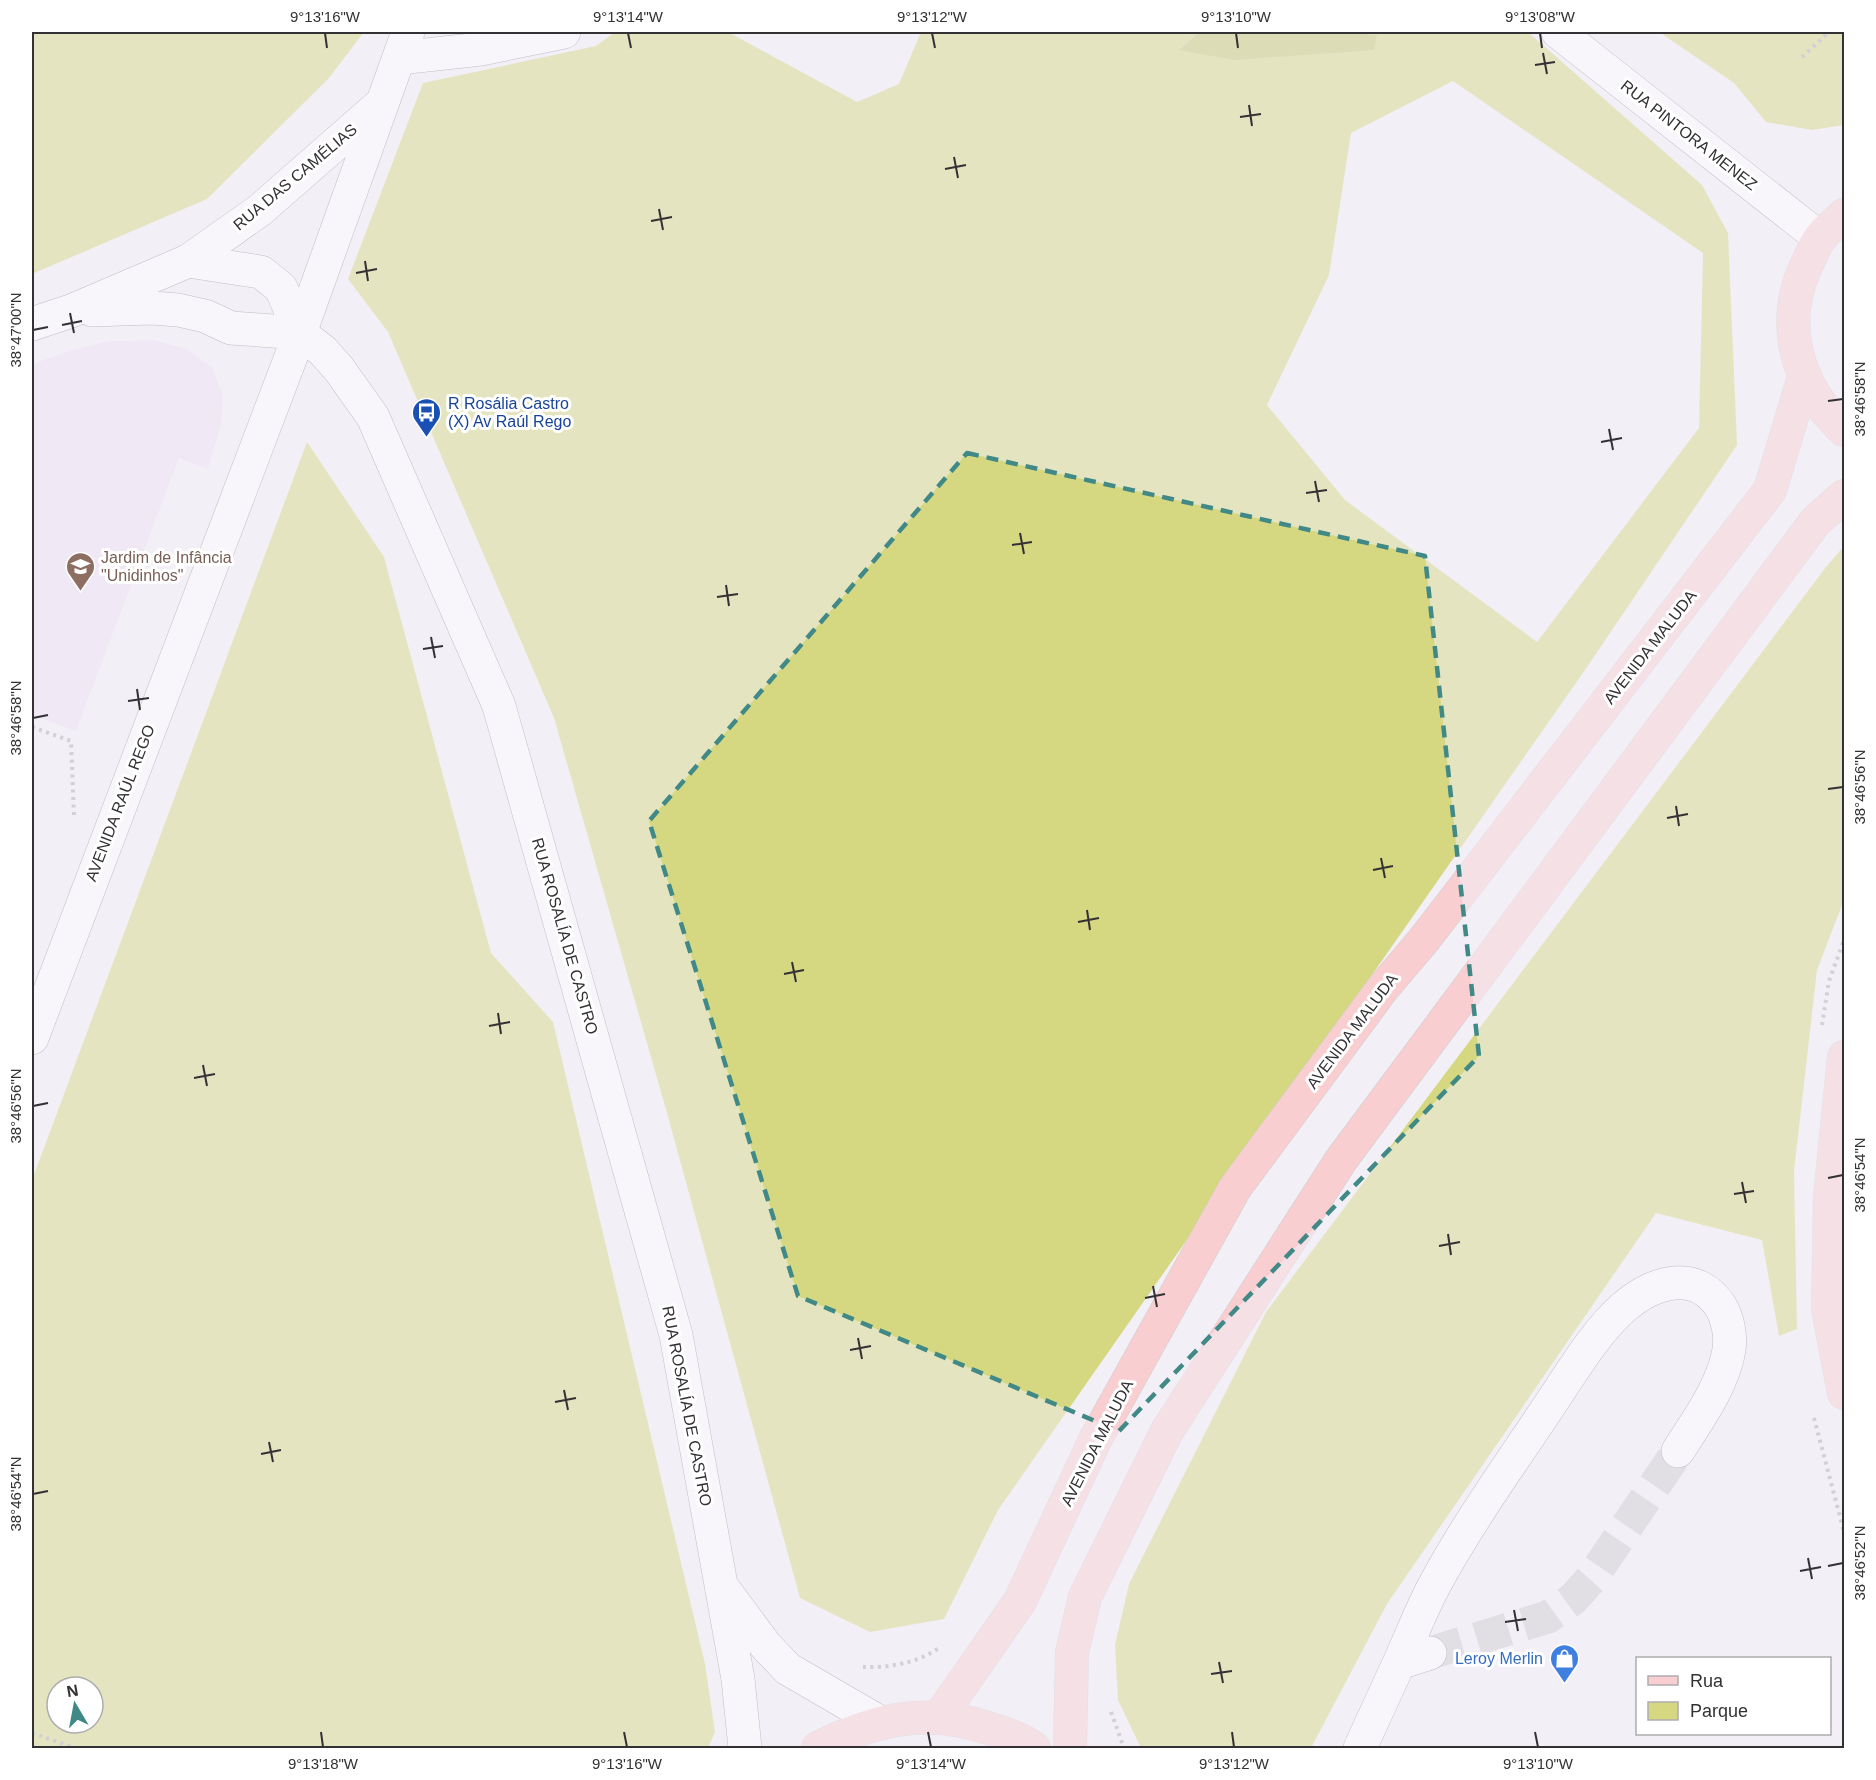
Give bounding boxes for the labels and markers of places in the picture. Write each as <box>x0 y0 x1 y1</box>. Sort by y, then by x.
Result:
place label: R Rosália Castro (X) Av Raúl Rego <box>448 395 571 430</box>
bus stop icon: R Rosália Castro (X) Av Raúl Rego <box>411 396 443 438</box>
place label: Jardim de Infância "Unidinhos" <box>101 549 232 584</box>
school or university icon: Jardim de Infância "Unidinhos" <box>64 550 96 592</box>
shop icon: Leroy Merlin <box>1548 1642 1580 1684</box>
place label: Leroy Merlin <box>1455 1650 1543 1667</box>

